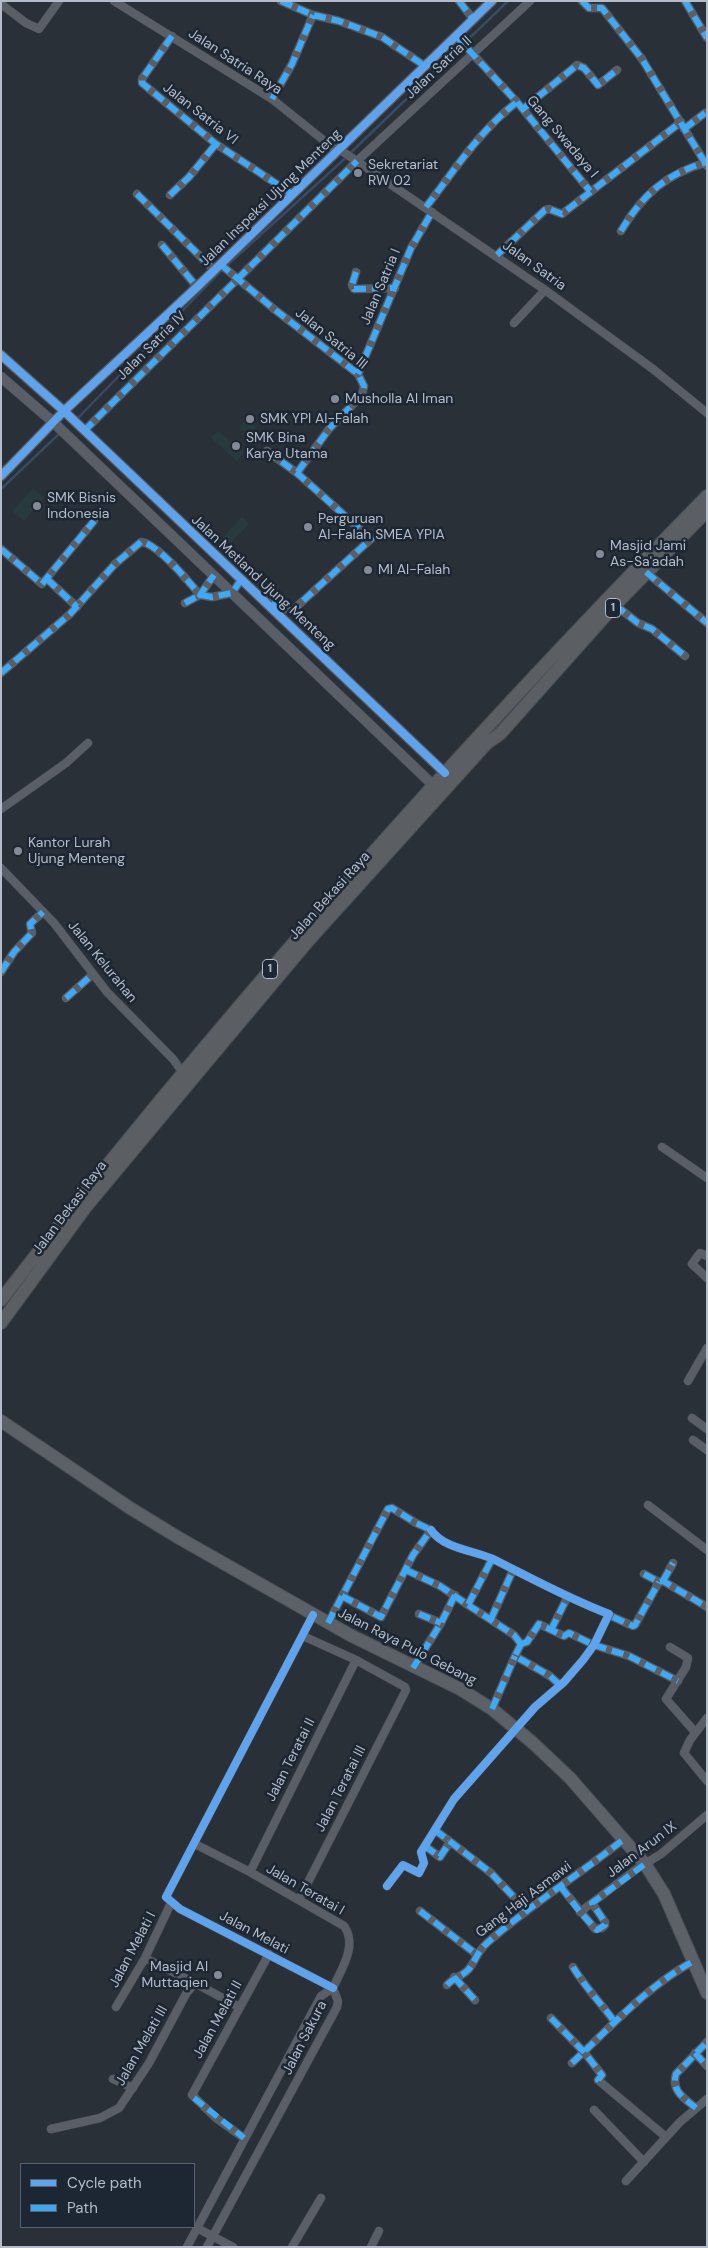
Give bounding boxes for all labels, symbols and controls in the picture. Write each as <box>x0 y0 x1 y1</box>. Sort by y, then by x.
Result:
street label: Jalan Satria Raya <box>185 25 285 99</box>
street label: Jalan Satria II <box>402 33 476 103</box>
street label: Jalan Satria VI <box>159 79 241 149</box>
street label: Gang Swadaya I <box>523 92 601 182</box>
street label: Jalan Inspeksi Ujung Menteng <box>197 126 345 270</box>
place label: Sekretariat RW 02 <box>368 157 438 190</box>
marker: Sekretariat RW 02 <box>352 167 364 179</box>
street label: Jalan Satria <box>499 237 569 295</box>
street label: Jalan Satria I <box>357 246 405 328</box>
street label: Jalan Satria III <box>292 305 370 373</box>
street label: Jalan Satria IV <box>114 308 190 384</box>
place label: Musholla Al Iman <box>345 391 453 407</box>
marker: Musholla Al Iman <box>329 393 341 405</box>
place label: SMK YPI Al-Falah <box>260 411 368 427</box>
marker: SMK YPI Al-Falah <box>244 413 256 425</box>
place label: SMK Bina Karya Utama <box>246 430 328 462</box>
marker: SMK Bina Karya Utama <box>230 440 242 452</box>
place label: SMK Bisnis Indonesia <box>47 490 116 522</box>
marker: SMK Bisnis Indonesia <box>31 500 43 512</box>
place label: Perguruan Al-Falah SMEA YPIA <box>318 511 445 544</box>
street label: Jalan Metland Ujung Menteng <box>188 512 338 654</box>
marker: Perguruan Al-Falah SMEA YPIA <box>302 521 314 533</box>
place label: Masjid Jami As-Sa'adah <box>610 538 686 570</box>
marker: Masjid Jami As-Sa'adah <box>594 548 606 560</box>
place label: MI Al-Falah <box>378 562 450 578</box>
marker: MI Al-Falah <box>362 564 374 576</box>
road number: 1 <box>606 598 620 618</box>
place label: Kantor Lurah Ujung Menteng <box>28 835 125 868</box>
marker: Kantor Lurah Ujung Menteng <box>12 845 24 857</box>
street label: Jalan Bekasi Raya <box>286 848 374 944</box>
street label: Jalan Kelurahan <box>64 918 140 1006</box>
road number: 1 <box>262 960 278 979</box>
street label: Jalan Bekasi Raya <box>29 1158 111 1258</box>
street label: Jalan Raya Pulo Gebang <box>335 1605 479 1689</box>
street label: Jalan Teratai II <box>263 1716 319 1804</box>
street label: Jalan Teratai III <box>312 1743 370 1835</box>
street label: Jalan Arun IX <box>604 1818 680 1882</box>
street label: Gang Haji Asmawi <box>473 1858 575 1942</box>
street label: Jalan Teratai I <box>263 1861 347 1919</box>
street label: Jalan Melati <box>216 1908 292 1958</box>
street label: Jalan Melati I <box>106 1909 160 1991</box>
place label: Masjid Al Muttaqien <box>141 1959 208 1991</box>
marker: Masjid Al Muttaqien <box>212 1969 224 1981</box>
street label: Jalan Melati II <box>190 1978 246 2062</box>
street label: Jalan Sakura <box>279 1998 331 2078</box>
street label: Jalan Melati III <box>112 2003 172 2089</box>
legend <box>20 2163 195 2228</box>
text: Cycle path <box>67 2173 142 2193</box>
text: Path <box>67 2198 98 2218</box>

